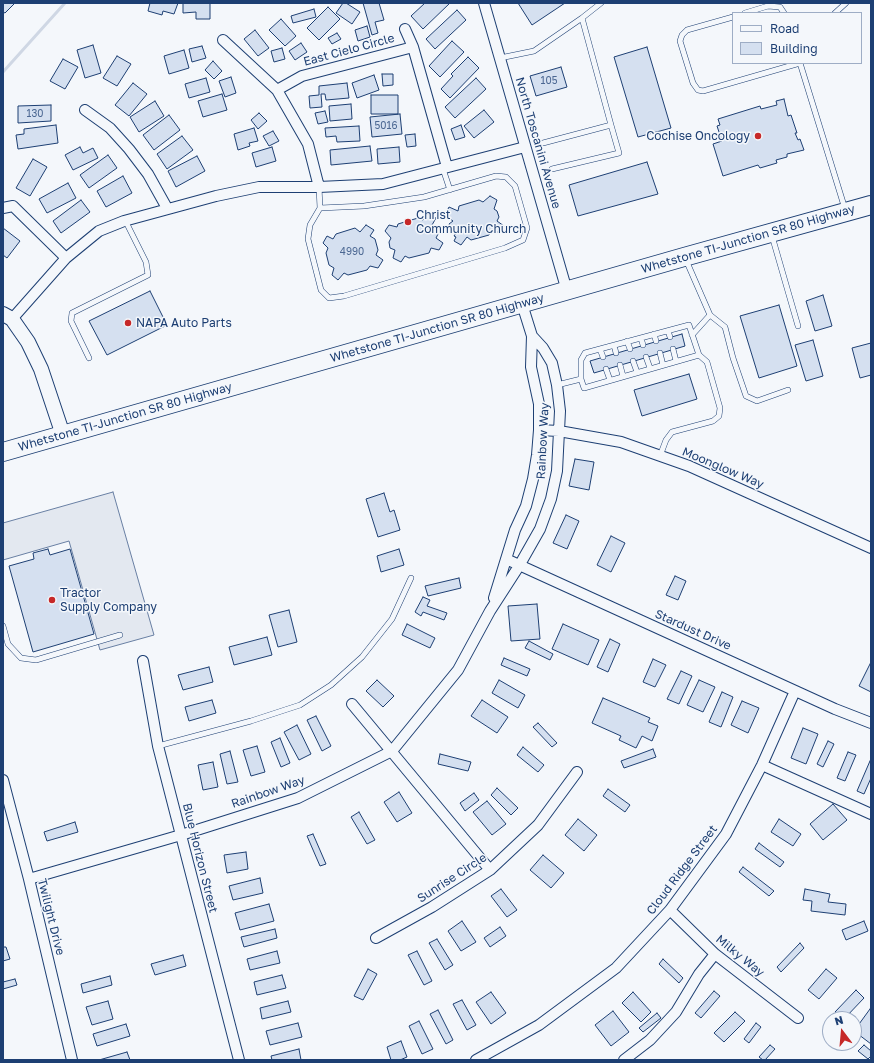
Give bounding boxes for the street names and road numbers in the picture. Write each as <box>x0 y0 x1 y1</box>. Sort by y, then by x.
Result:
street label: East Cielo Circle <box>302 31 396 69</box>
street label: North Toscanini Avenue <box>512 76 564 210</box>
street label: Whetstone TI-Junction SR 80 Highway <box>639 201 857 277</box>
street label: Whetstone TI-Junction SR 80 Highway <box>328 290 546 366</box>
street label: Whetstone TI-Junction SR 80 Highway <box>16 379 234 455</box>
street label: Rainbow Way <box>534 402 552 480</box>
street label: Moonglow Way <box>680 444 766 492</box>
street label: Stardust Drive <box>653 607 733 653</box>
street label: Rainbow Way <box>229 773 307 811</box>
street label: Blue Horizon Street <box>179 802 221 914</box>
street label: Cloud Ridge Street <box>644 822 720 918</box>
street label: Sunrise Circle <box>415 850 489 906</box>
street label: Twilight Drive <box>35 877 67 957</box>
street label: Milky Way <box>713 932 767 980</box>

